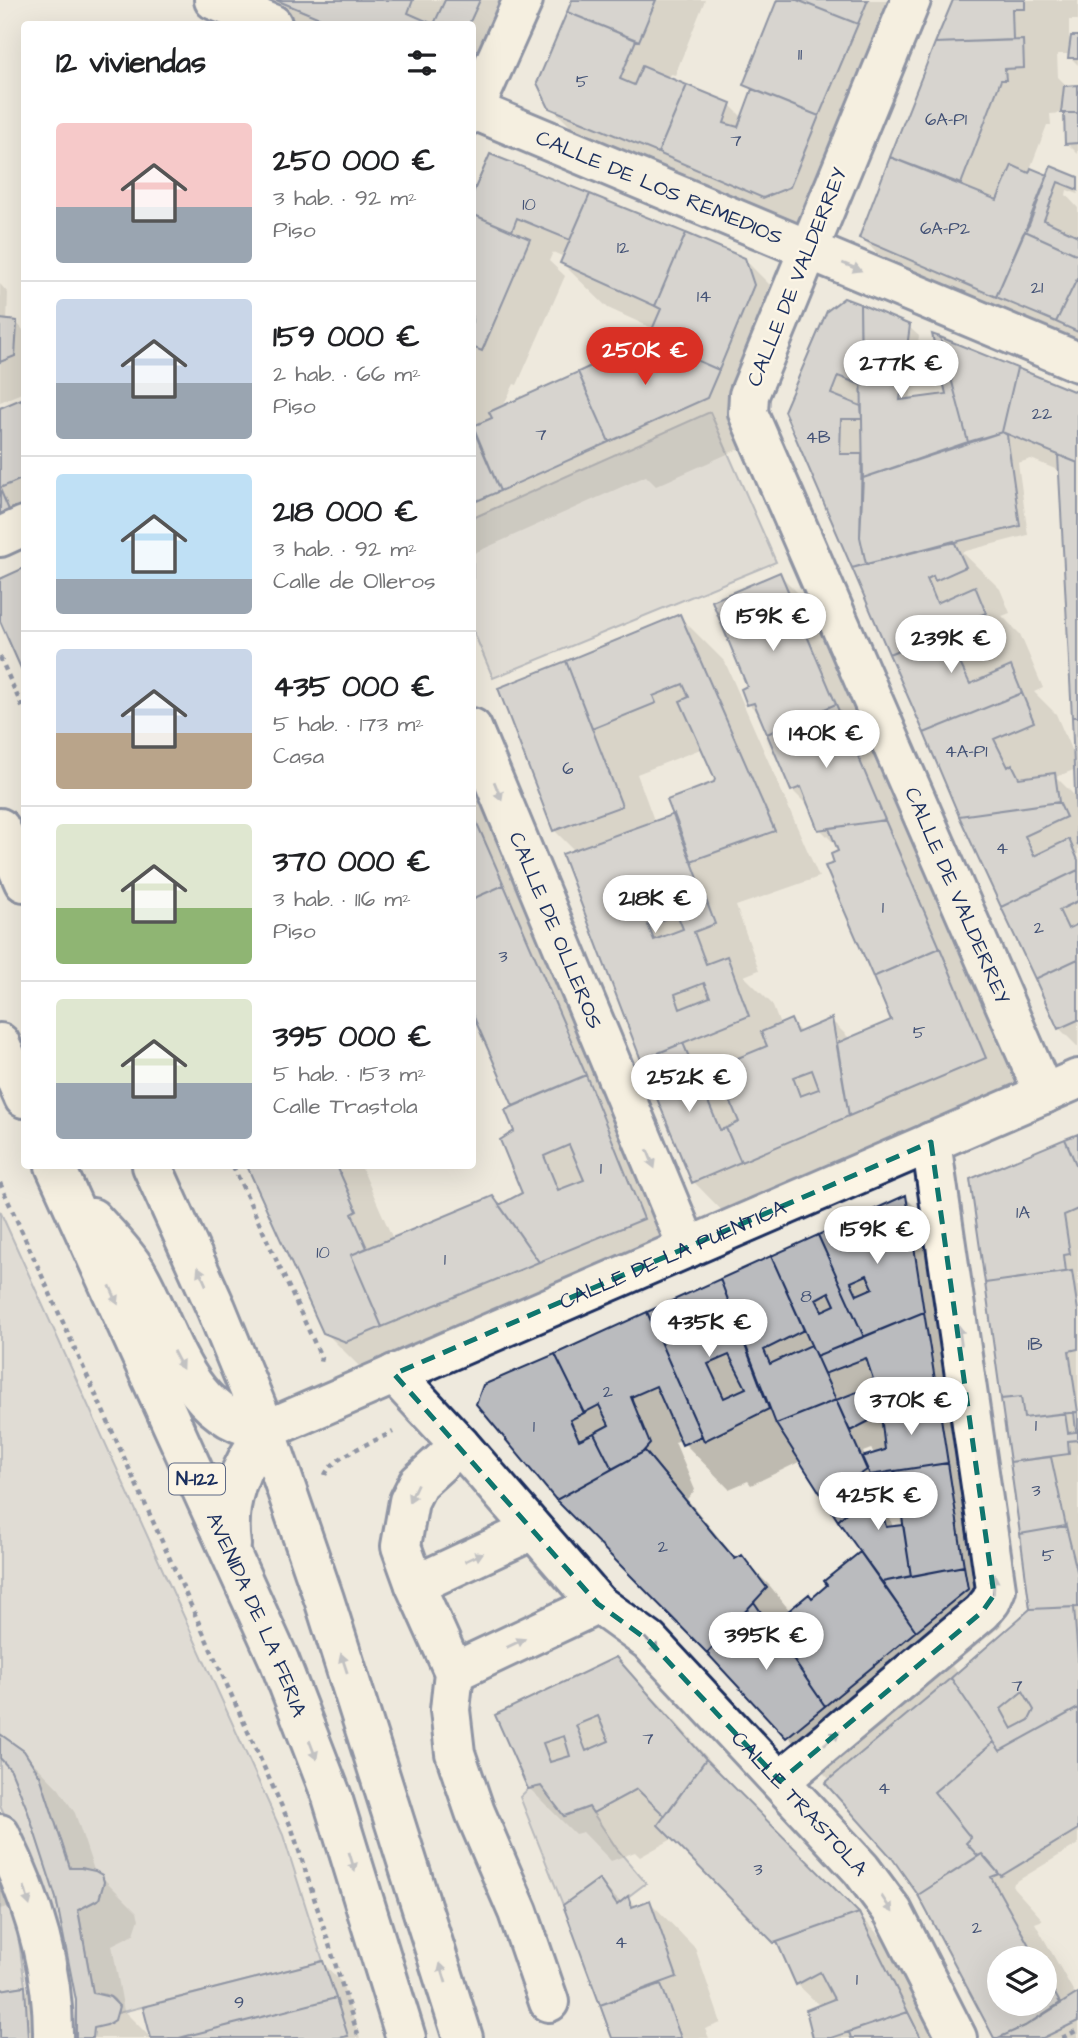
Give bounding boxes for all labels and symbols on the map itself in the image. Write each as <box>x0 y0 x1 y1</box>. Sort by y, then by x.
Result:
house number: 11 <box>798 42 802 67</box>
house number: 5 <box>576 69 589 94</box>
house number: 6A-P1 <box>925 107 967 132</box>
street label: CALLE DE LOS REMEDIOS <box>532 123 787 252</box>
house number: 7 <box>730 128 742 153</box>
street label: CALLE DE VALDERREY <box>740 163 854 391</box>
house number: 10 <box>522 192 536 217</box>
house number: 6A-P2 <box>920 216 971 241</box>
house number: 12 <box>617 235 630 260</box>
one-way arrow <box>842 261 862 273</box>
house number: 21 <box>1031 275 1043 300</box>
house number: 14 <box>697 284 711 309</box>
pin: 250K € <box>588 328 702 387</box>
pin: 277K € <box>844 340 958 400</box>
house number: 22 <box>1032 401 1053 426</box>
house number: 7 <box>535 422 547 447</box>
house number: 4B <box>805 425 831 450</box>
pin: 159K € <box>716 594 830 653</box>
pin: 239K € <box>894 616 1008 675</box>
pin: 140K € <box>769 710 883 770</box>
house number: 4A-P1 <box>944 739 988 764</box>
house number: 6 <box>562 756 574 781</box>
one-way arrow <box>493 780 504 801</box>
street label: CALLE DE VALDERREY <box>898 783 1018 1008</box>
street label: CALLE DE OLLEROS <box>502 827 610 1033</box>
house number: 4 <box>996 836 1008 861</box>
pin: 218K € <box>598 876 712 935</box>
house number: 1 <box>882 895 884 920</box>
house number: 2 <box>1034 915 1045 940</box>
house number: 3 <box>498 944 508 969</box>
house number: 5 <box>913 1020 926 1045</box>
pin: 252K € <box>632 1054 746 1114</box>
one-way arrow <box>646 1149 657 1170</box>
house number: 1 <box>600 1156 602 1181</box>
street label: CALLE DE LA PUENTICA <box>555 1192 791 1316</box>
house number: 1A <box>1016 1200 1030 1225</box>
pin: 159K € <box>820 1206 934 1266</box>
house number: 10 <box>316 1240 330 1265</box>
house number: 1 <box>444 1247 446 1272</box>
one-way arrow <box>196 1266 207 1287</box>
one-way arrow <box>108 1284 119 1305</box>
house number: 8 <box>800 1284 812 1309</box>
pin: 435K € <box>652 1300 766 1359</box>
one-way arrow <box>954 1324 965 1346</box>
house number: 1B <box>1027 1332 1043 1357</box>
one-way arrow <box>172 1350 184 1370</box>
pin: 370K € <box>854 1378 968 1437</box>
house number: 2 <box>603 1379 614 1404</box>
house number: 1 <box>1035 1413 1037 1438</box>
house number: 1 <box>533 1414 535 1439</box>
road number: N-122 <box>169 1464 225 1494</box>
pin: 425K € <box>821 1472 935 1532</box>
house number: 3 <box>1031 1478 1041 1503</box>
one-way arrow <box>407 1483 419 1503</box>
street label: AVENIDA DE LA FERIA <box>199 1508 314 1722</box>
house number: 2 <box>658 1534 669 1559</box>
house number: 5 <box>1042 1543 1055 1568</box>
one-way arrow <box>464 1551 484 1563</box>
one-way arrow <box>989 1573 1000 1595</box>
pin: 395K € <box>709 1612 823 1672</box>
one-way arrow <box>506 1637 526 1649</box>
one-way arrow <box>643 1637 660 1654</box>
one-way arrow <box>339 1652 349 1673</box>
house number: 7 <box>1011 1673 1023 1698</box>
street label: CALLE TRASTOLA <box>725 1724 875 1883</box>
house number: 7 <box>642 1726 654 1751</box>
one-way arrow <box>824 1731 841 1746</box>
one-way arrow <box>308 1739 319 1760</box>
house number: 4 <box>878 1776 890 1801</box>
one-way arrow <box>347 1852 357 1873</box>
house number: 3 <box>753 1857 763 1882</box>
one-way arrow <box>22 1885 33 1907</box>
one-way arrow <box>880 1895 894 1913</box>
house number: 2 <box>972 1915 983 1940</box>
house number: 4 <box>615 1930 627 1955</box>
one-way arrow <box>437 1962 447 1983</box>
house number: 1 <box>856 1967 858 1992</box>
house number: 9 <box>234 1990 244 2015</box>

